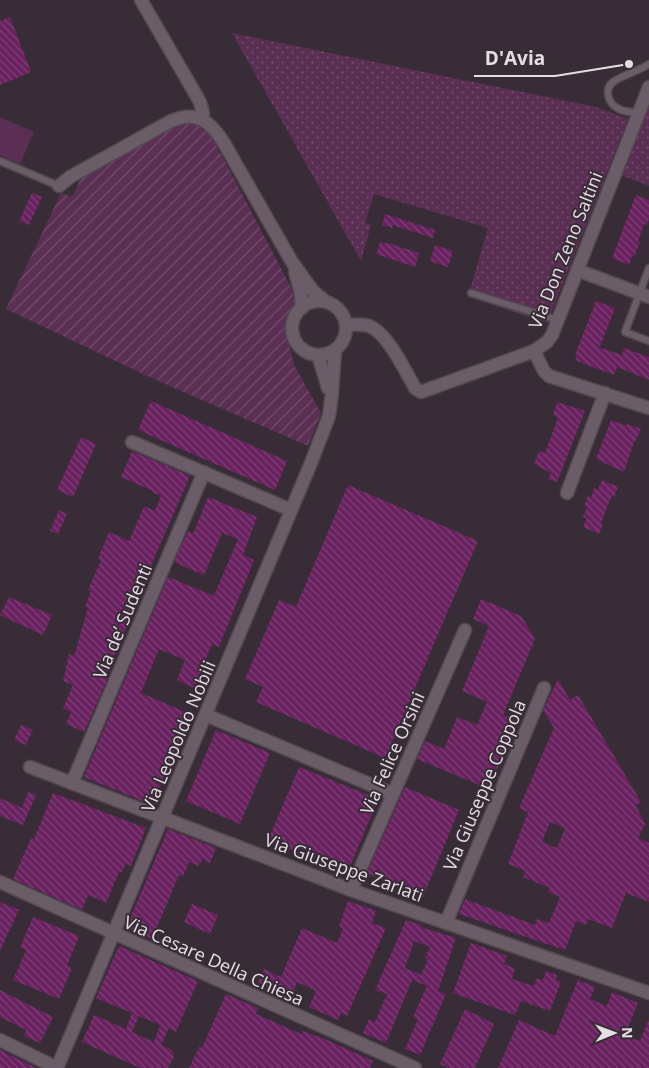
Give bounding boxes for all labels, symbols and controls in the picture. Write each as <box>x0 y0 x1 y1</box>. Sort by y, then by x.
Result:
callout: D'Avia <box>474 42 555 76</box>
text: D'Avia <box>485 45 545 71</box>
street label: Via Don Zeno Saltini <box>523 168 607 332</box>
street label: Via de’ Sudenti <box>87 560 157 682</box>
street label: Via Leopoldo Nobili <box>135 657 221 815</box>
street label: Via Felice Orsini <box>354 688 430 818</box>
street label: Via Giuseppe Coppola <box>437 696 531 874</box>
street label: Via Giuseppe Zarlati <box>261 827 427 907</box>
street label: Via Cesare Della Chiesa <box>120 909 308 1011</box>
north arrow <box>589 1008 639 1058</box>
text: N <box>618 1027 637 1039</box>

